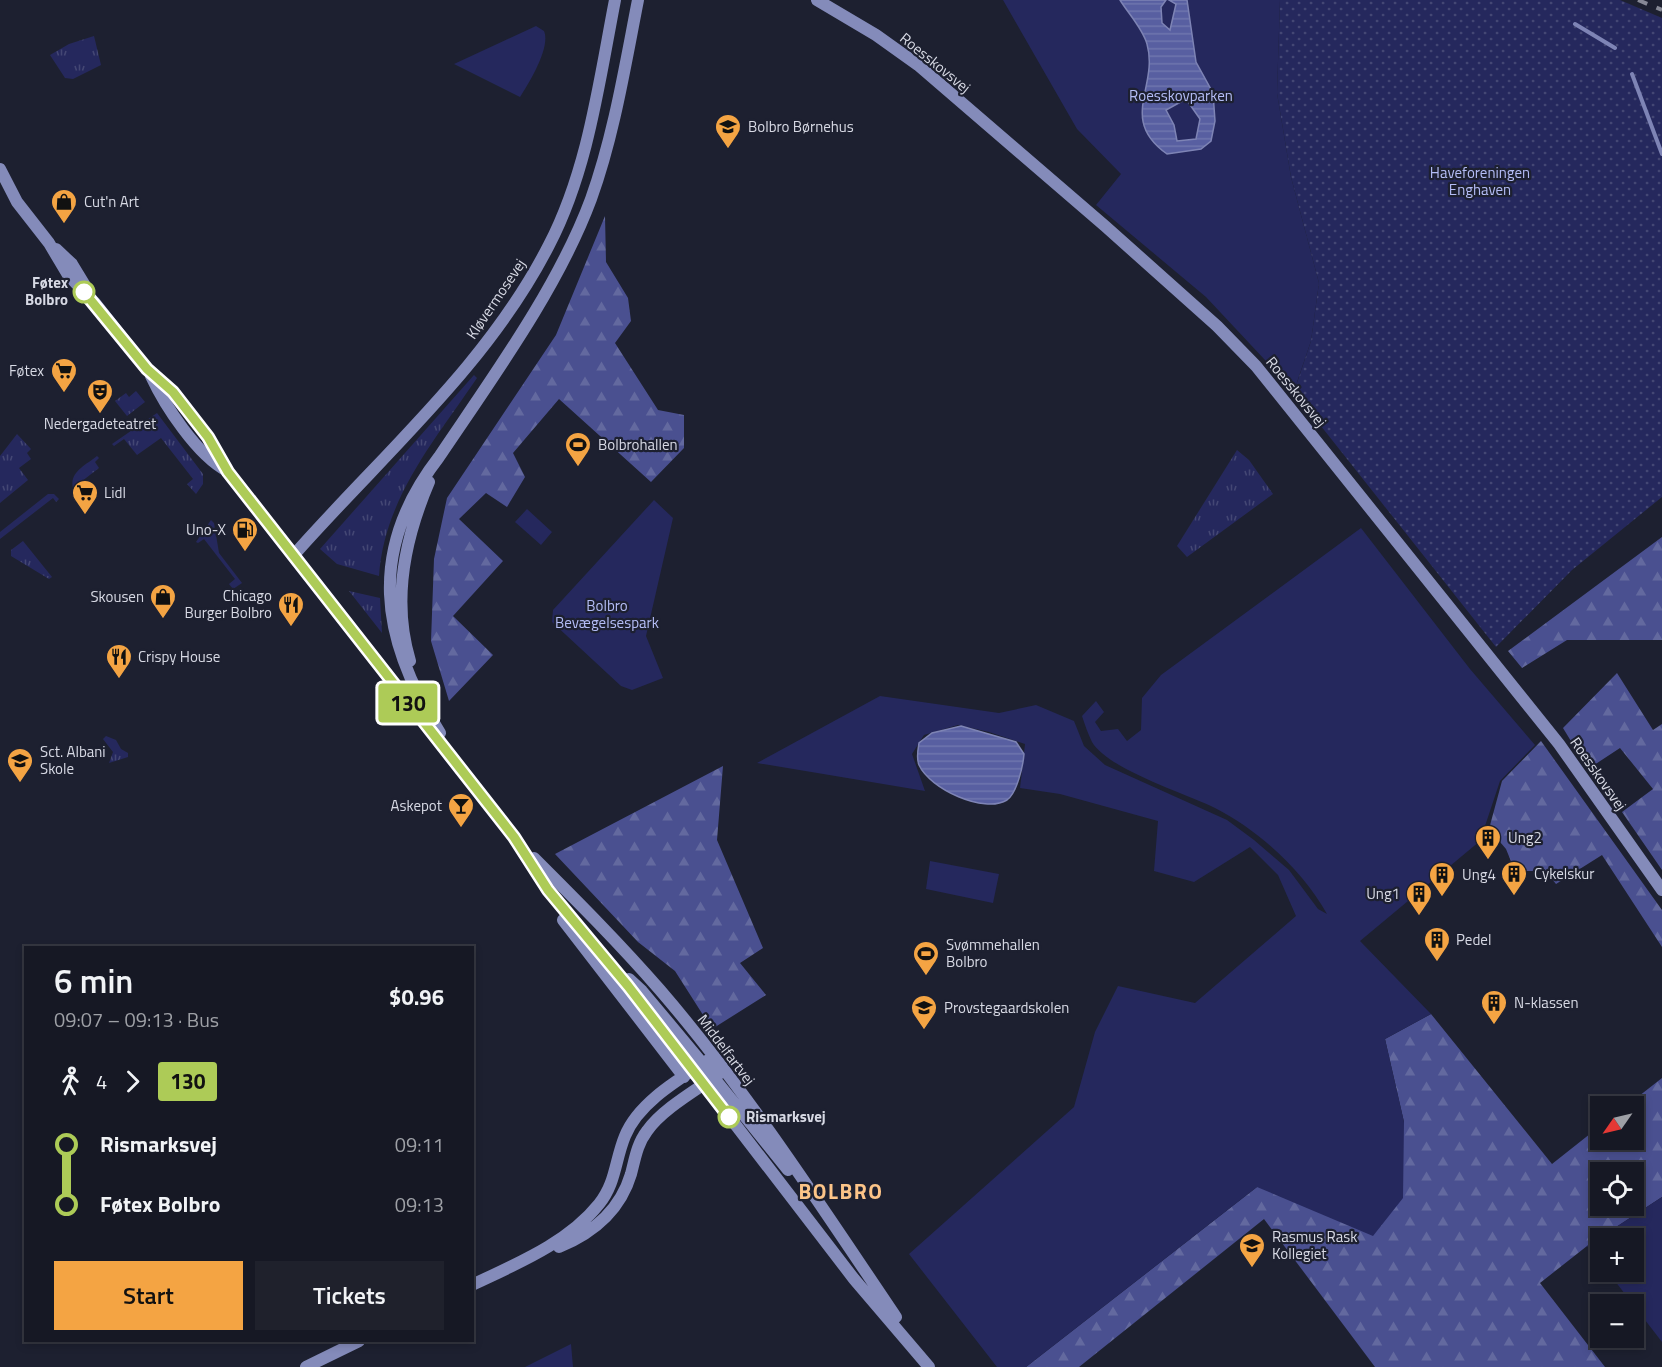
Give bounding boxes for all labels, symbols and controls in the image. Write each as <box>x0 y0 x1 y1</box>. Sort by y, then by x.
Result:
street label: Roesskovsvej <box>895 27 976 98</box>
park label: Roesskovparken <box>1129 84 1233 107</box>
school or university icon: Bolbro Børnehus <box>713 112 743 150</box>
place label: Bolbro Børnehus <box>748 115 854 138</box>
park label: Haveforeningen Enghaven <box>1430 161 1530 201</box>
shop icon: Cut'n Art <box>49 187 79 225</box>
place label: Cut'n Art <box>84 190 140 213</box>
street label: Kløvermosevej <box>460 254 531 343</box>
place label: Føtex Bolbro <box>25 271 68 311</box>
marker: Føtex Bolbro <box>73 281 95 303</box>
street label: Roesskovsvej <box>1261 351 1332 432</box>
supermarket icon: Føtex <box>49 356 79 394</box>
place label: Føtex <box>9 359 44 382</box>
theatre icon: Nedergadeteatret <box>85 377 115 415</box>
place label: Nedergadeteatret <box>44 412 157 435</box>
sports icon: Bolbrohallen <box>563 430 593 468</box>
place label: Bolbrohallen <box>598 433 678 456</box>
supermarket icon: Lidl <box>70 478 100 516</box>
place label: Lidl <box>104 481 126 504</box>
fuel station icon: Uno-X <box>230 515 260 553</box>
place label: Uno-X <box>186 518 227 541</box>
shop icon: Skousen <box>148 582 178 620</box>
place label: Chicago Burger Bolbro <box>184 584 272 624</box>
place label: Skousen <box>90 585 144 608</box>
restaurant icon: Chicago Burger Bolbro <box>276 590 306 628</box>
park label: Bolbro Bevægelsespark <box>555 594 659 634</box>
restaurant icon: Crispy House <box>104 642 134 680</box>
place label: Crispy House <box>138 645 220 668</box>
line badge: 130 <box>374 684 442 722</box>
text: 130 <box>390 687 426 719</box>
street label: Roesskovsvej <box>1565 732 1632 815</box>
place label: Sct. Albani Skole <box>40 740 106 780</box>
school or university icon: Sct. Albani Skole <box>5 746 35 784</box>
bar icon: Askepot <box>446 791 476 829</box>
place label: Askepot <box>390 794 443 817</box>
building icon: Ung2 <box>1473 823 1503 861</box>
place label: Ung2 <box>1508 826 1542 849</box>
building icon: Cykelskur <box>1499 859 1529 897</box>
building icon: Ung4 <box>1427 860 1457 898</box>
place label: Cykelskur <box>1534 862 1595 885</box>
place label: Ung4 <box>1462 863 1496 886</box>
building icon: Ung1 <box>1404 879 1434 917</box>
place label: Ung1 <box>1366 882 1400 905</box>
building icon: Pedel <box>1422 925 1452 963</box>
place label: Pedel <box>1456 928 1491 951</box>
place label: Svømmehallen Bolbro <box>946 933 1040 973</box>
sports icon: Svømmehallen Bolbro <box>911 939 941 977</box>
text: 6 min <box>54 956 133 1006</box>
text: $0.96 <box>389 980 444 1014</box>
building icon: N-klassen <box>1479 988 1509 1026</box>
place label: N-klassen <box>1514 991 1578 1014</box>
school or university icon: Provstegaardskolen <box>909 993 939 1031</box>
place label: Provstegaardskolen <box>944 996 1069 1019</box>
text: 09:07 – 09:13 · Bus <box>54 1004 219 1035</box>
street label: Middelfartvej <box>692 1009 761 1090</box>
icon: walk <box>54 1065 87 1098</box>
icon: forward <box>116 1065 149 1098</box>
text: 130 <box>170 1065 205 1097</box>
text: 4 <box>96 1066 107 1097</box>
north arrow <box>1590 1096 1644 1150</box>
map controls <box>1590 1096 1644 1348</box>
place label: Rismarksvej <box>746 1105 826 1128</box>
marker: Rismarksvej <box>718 1106 740 1128</box>
text: Rismarksvej <box>100 1127 217 1161</box>
text: 09:11 <box>395 1129 444 1160</box>
button: locate <box>1590 1162 1644 1216</box>
district label: BOLBRO <box>799 1175 883 1207</box>
text: Føtex Bolbro <box>100 1187 220 1221</box>
text: 09:13 <box>395 1189 444 1220</box>
place label: Rasmus Rask Kollegiet <box>1272 1225 1357 1265</box>
button: + <box>1590 1228 1644 1282</box>
school or university icon: Rasmus Rask Kollegiet <box>1237 1231 1267 1269</box>
button: Start <box>54 1261 243 1330</box>
button: Tickets <box>255 1261 444 1330</box>
button: − <box>1590 1294 1644 1348</box>

